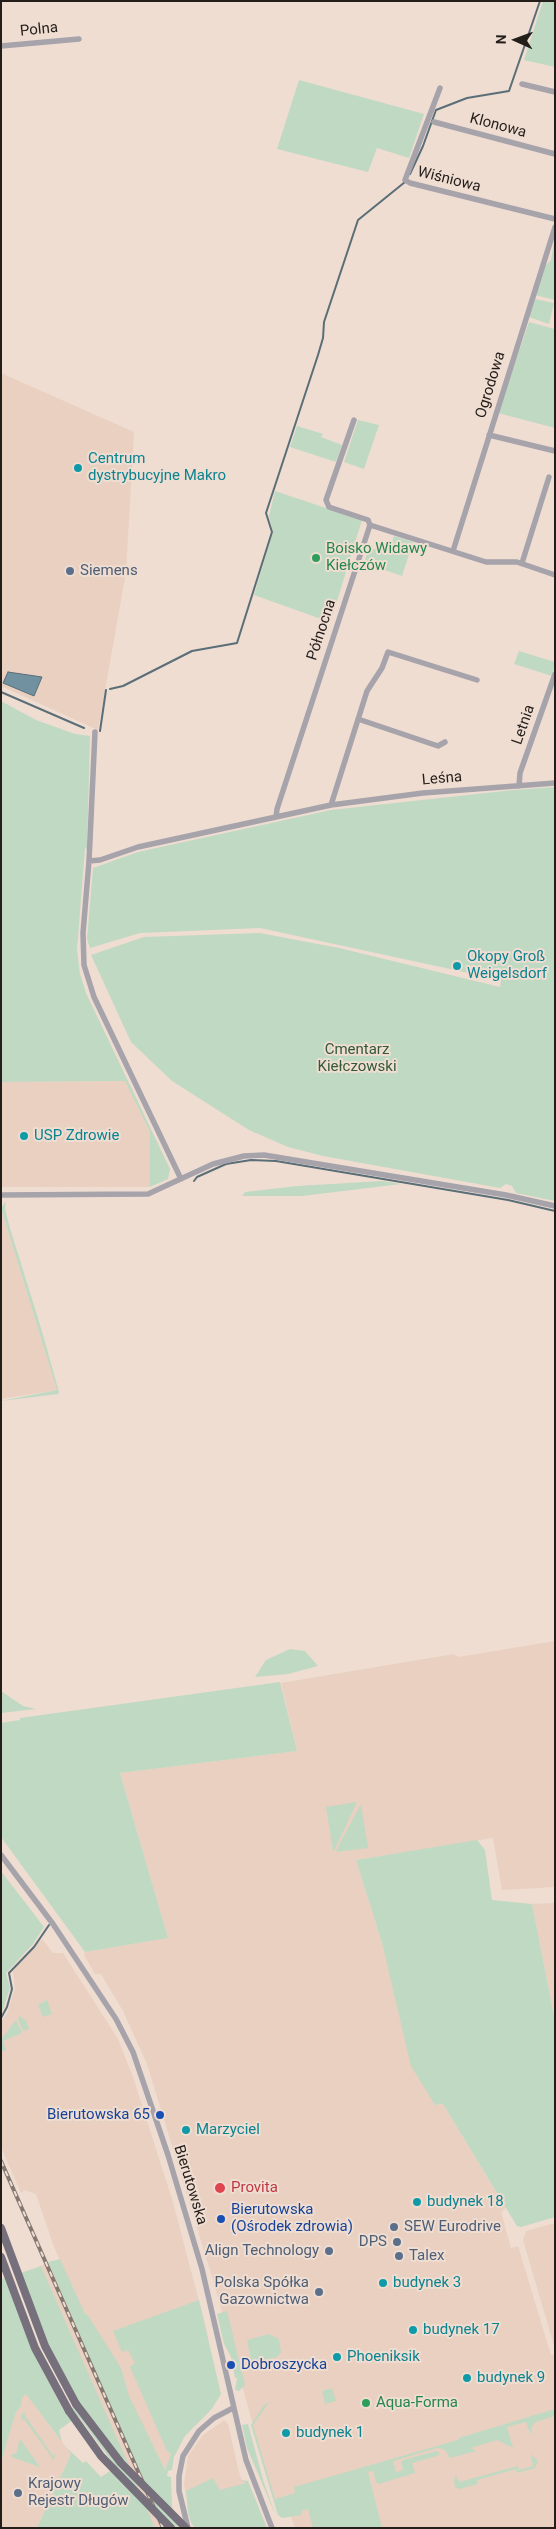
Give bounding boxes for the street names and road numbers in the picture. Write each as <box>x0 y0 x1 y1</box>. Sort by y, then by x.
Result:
street label: Polna <box>19 19 59 41</box>
street label: Klonowa <box>468 110 528 142</box>
street label: Wiśniowa <box>415 163 483 197</box>
street label: Ogrodowa <box>472 350 510 420</box>
street label: Północna <box>304 597 340 663</box>
street label: Letnia <box>509 703 539 747</box>
street label: Leśna <box>421 768 463 790</box>
street label: Bierutowska <box>169 2143 211 2227</box>

